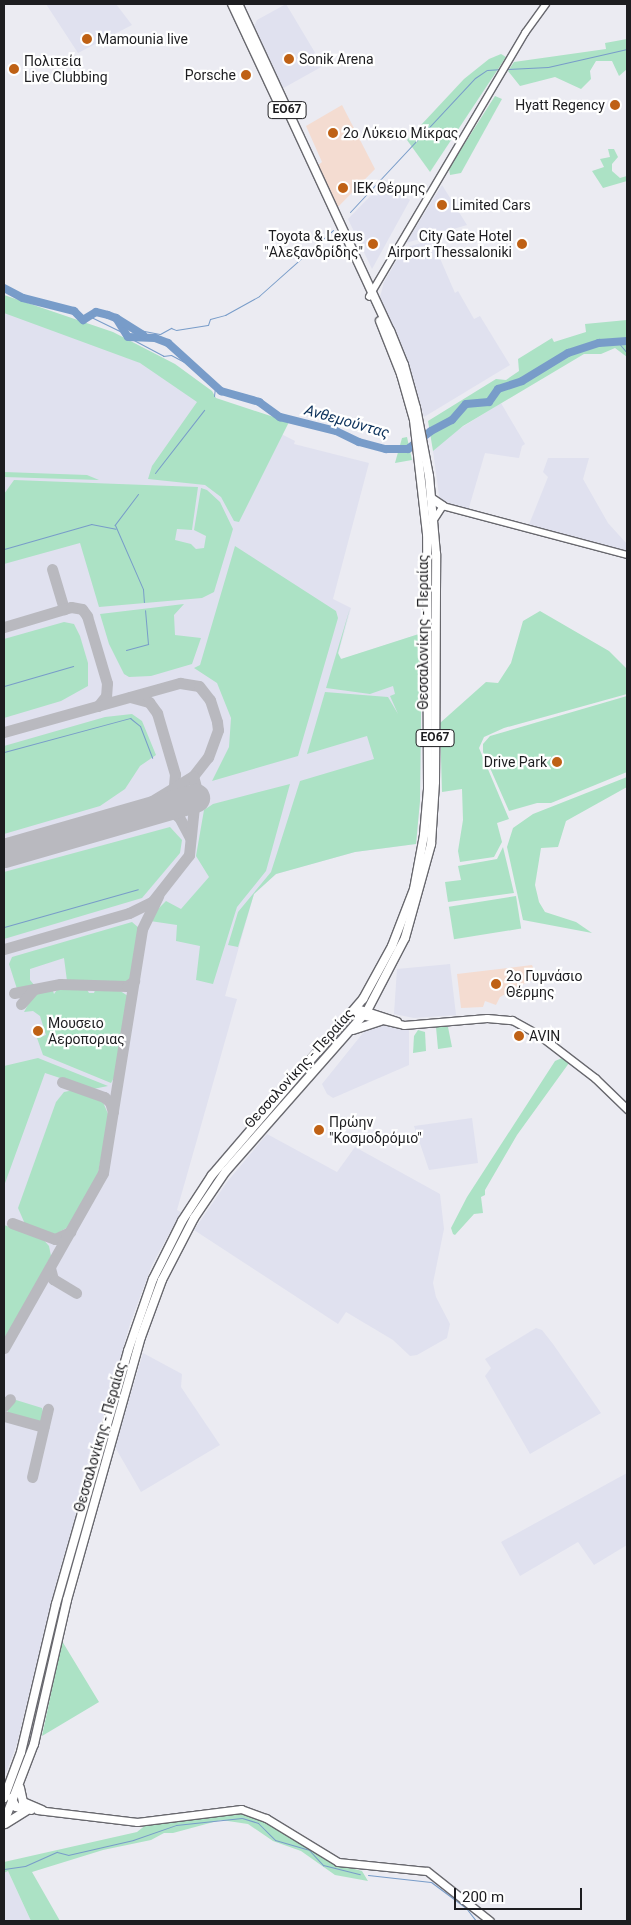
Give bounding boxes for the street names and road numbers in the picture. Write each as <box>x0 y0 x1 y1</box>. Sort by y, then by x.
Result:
road number: ΕΟ67 <box>267 100 307 120</box>
street label: Θεσσαλονίκης - Περαίας <box>415 554 431 710</box>
road number: ΕΟ67 <box>415 728 455 748</box>
street label: Θεσσαλονίκης - Περαίας <box>241 1005 357 1131</box>
street label: Θεσσαλονίκης - Περαίας <box>71 1360 129 1514</box>

